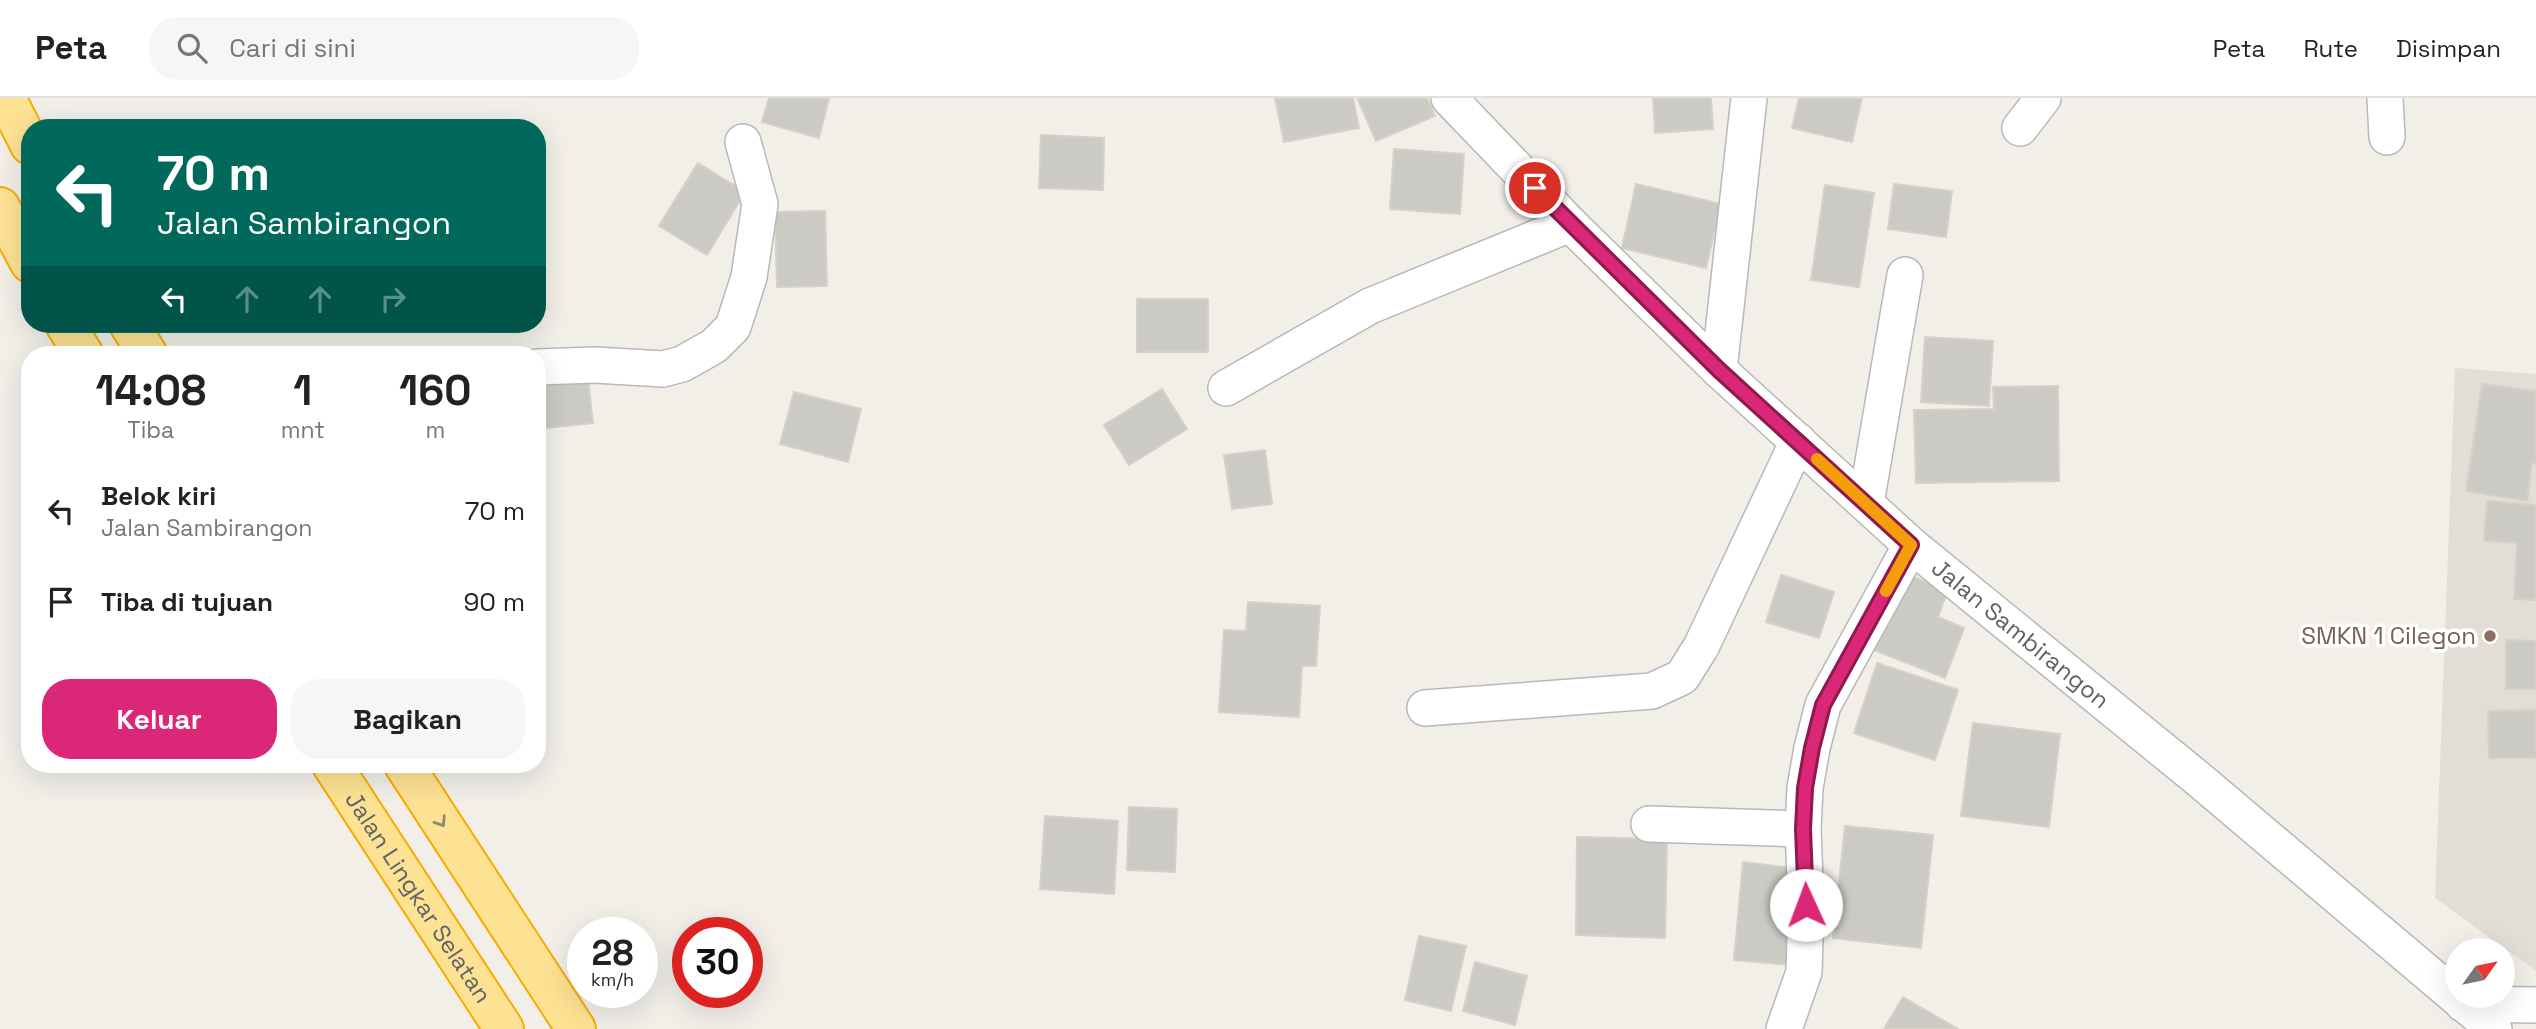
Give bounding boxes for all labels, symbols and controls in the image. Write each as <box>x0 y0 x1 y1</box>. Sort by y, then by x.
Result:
search box <box>149 17 639 80</box>
text: Peta <box>35 27 107 69</box>
icon: search <box>173 29 211 67</box>
text: Cari di sini <box>229 31 356 65</box>
text: Peta <box>2213 33 2265 64</box>
text: Rute <box>2303 33 2358 64</box>
text: Disimpan <box>2396 33 2501 64</box>
text: 70 m <box>157 142 270 204</box>
icon: left <box>42 147 133 238</box>
pin <box>1505 158 1565 218</box>
icon: arrive <box>1516 169 1554 207</box>
text: Jalan Sambirangon <box>157 203 451 243</box>
icon: left <box>155 280 193 318</box>
icon: ahead <box>228 280 266 318</box>
icon: ahead <box>301 280 339 318</box>
icon: right <box>374 280 412 318</box>
text: 14:08 <box>96 364 206 417</box>
text: 1 <box>293 364 312 417</box>
text: 160 <box>399 364 471 417</box>
text: Tiba <box>127 415 174 445</box>
text: mnt <box>281 415 325 445</box>
text: m <box>426 415 445 445</box>
text: Belok kiri <box>101 479 216 513</box>
icon: left <box>42 492 80 530</box>
text: 70 m <box>465 494 525 528</box>
text: Jalan Sambirangon <box>101 513 312 543</box>
street label: Jalan Sambirangon <box>1925 552 2116 715</box>
icon: arrive <box>42 583 80 621</box>
text: Tiba di tujuan <box>101 585 273 619</box>
text: 90 m <box>463 585 525 619</box>
place label: SMKN 1 Cilegon <box>2301 620 2476 651</box>
marker: SMKN 1 Cilegon <box>2482 628 2498 644</box>
button: Keluar <box>42 679 277 759</box>
button: Bagikan <box>291 679 525 759</box>
street label: Jalan Lingkar Selatan <box>338 785 499 1009</box>
one-way arrow <box>433 814 445 827</box>
position arrow <box>1769 868 1843 942</box>
speed limit sign: 30 <box>672 917 763 1008</box>
text: 28 <box>592 931 633 975</box>
north arrow <box>2445 938 2515 1008</box>
map controls <box>2445 938 2515 1008</box>
text: km/h <box>591 968 634 991</box>

